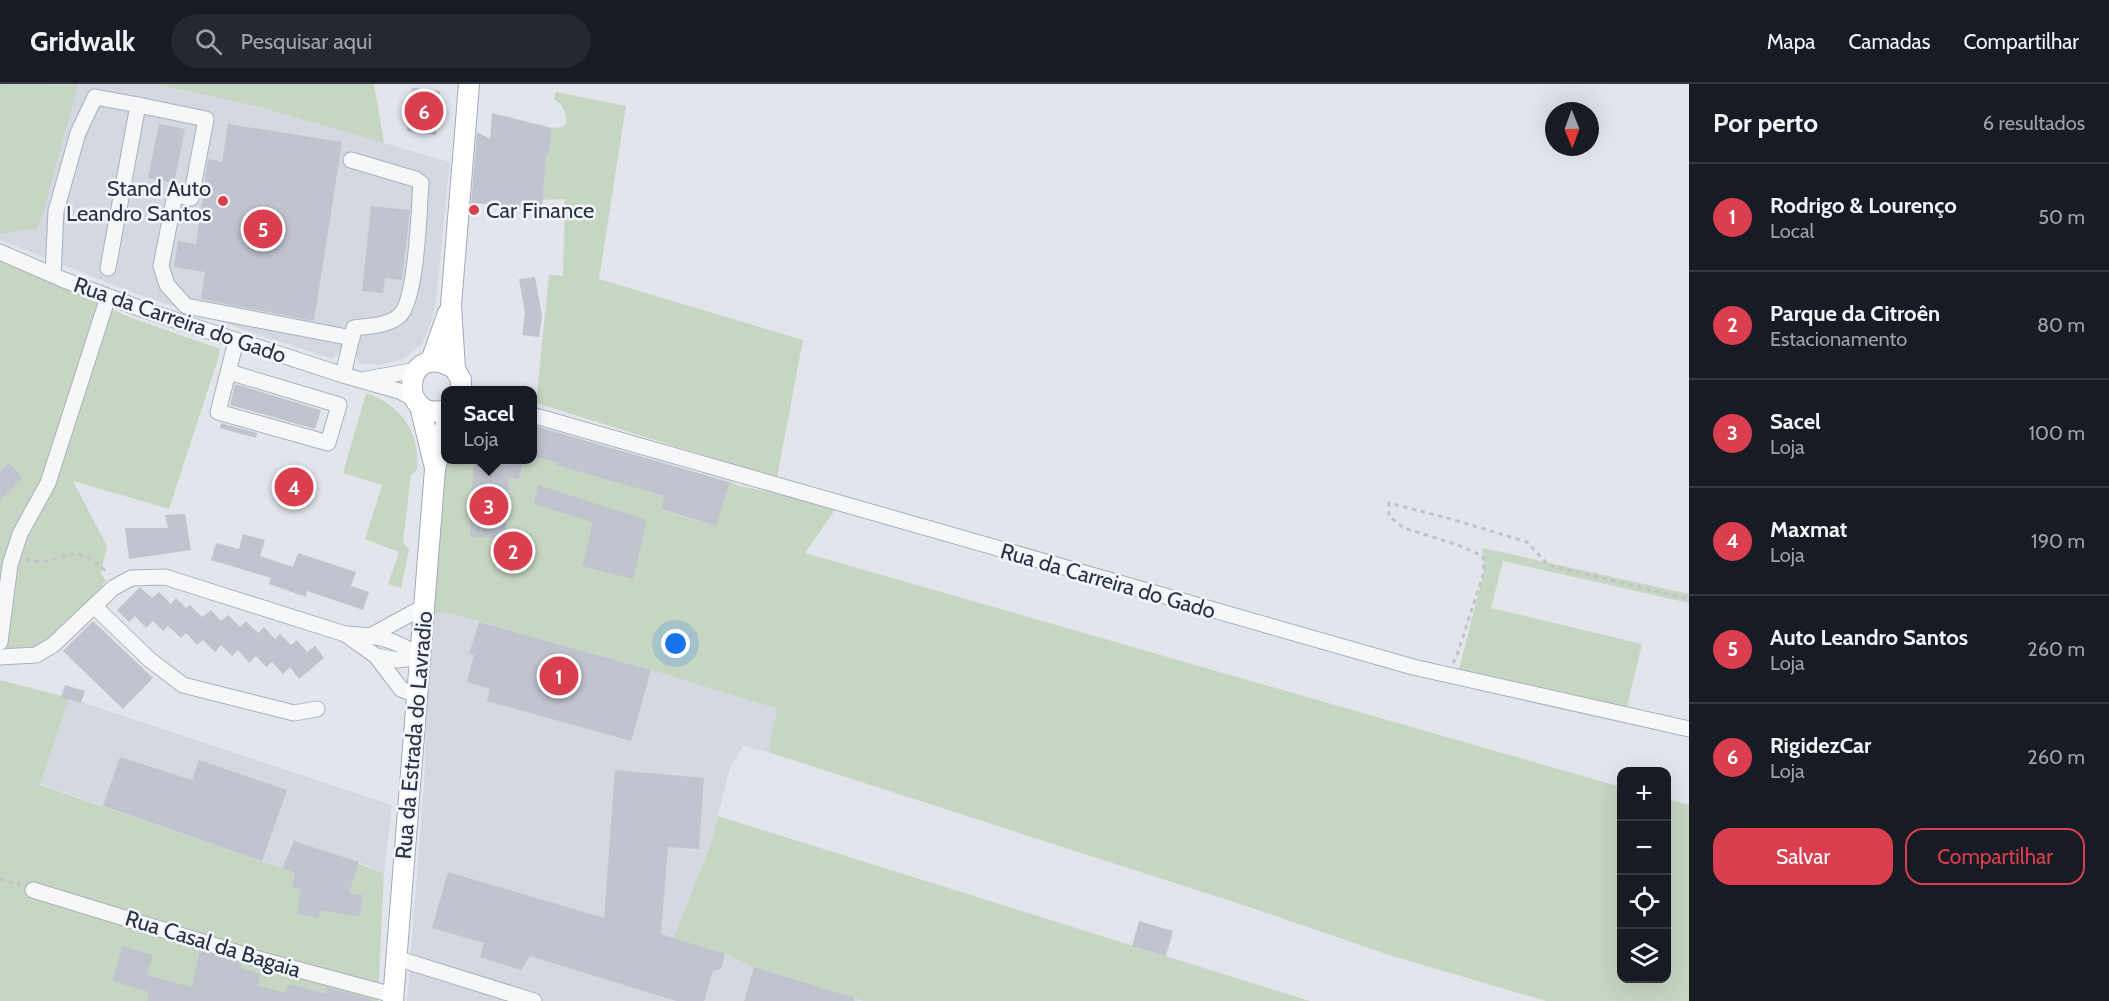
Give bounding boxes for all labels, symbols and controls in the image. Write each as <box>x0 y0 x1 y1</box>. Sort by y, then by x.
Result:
search box <box>171 14 591 68</box>
text: Gridwalk <box>30 24 135 58</box>
icon: search <box>192 25 225 58</box>
text: Pesquisar aqui <box>240 28 372 55</box>
text: Mapa <box>1767 29 1815 54</box>
text: Camadas <box>1848 29 1930 54</box>
text: Compartilhar <box>1963 29 2079 54</box>
pin: 6 <box>404 88 444 134</box>
north arrow <box>1545 102 1599 156</box>
text: Por perto <box>1713 107 1818 139</box>
text: 6 resultados <box>1983 111 2085 135</box>
place label: Stand Auto Leandro Santos <box>66 175 211 227</box>
text: Rodrigo & Lourenço <box>1770 192 1957 219</box>
marker: Stand Auto Leandro Santos <box>216 194 230 208</box>
place label: Car Finance <box>486 197 594 224</box>
marker: Car Finance <box>467 203 481 217</box>
text: 1 <box>1729 205 1736 229</box>
text: 50 m <box>2038 205 2085 229</box>
pin: 5 <box>244 206 282 252</box>
text: Local <box>1770 219 1814 243</box>
street label: Rua da Carreira do Gado <box>70 271 290 369</box>
text: Parque da Citroên <box>1770 300 1940 327</box>
text: 2 <box>1727 313 1738 337</box>
text: 80 m <box>2037 313 2085 337</box>
text: Estacionamento <box>1770 327 1907 351</box>
popup <box>441 386 537 464</box>
text: Sacel <box>464 400 514 427</box>
text: Sacel <box>1770 408 1821 435</box>
text: 3 <box>1727 421 1738 445</box>
text: 100 m <box>2029 421 2085 445</box>
text: Loja <box>464 427 498 451</box>
text: Loja <box>1770 435 1805 459</box>
pin: 4 <box>274 464 314 510</box>
pin: 3 <box>470 484 508 528</box>
text: Maxmat <box>1770 516 1847 543</box>
pin: 2 <box>494 528 532 574</box>
text: 4 <box>1726 529 1739 553</box>
text: 190 m <box>2031 529 2085 553</box>
street label: Rua da Carreira do Gado <box>997 537 1219 625</box>
text: Loja <box>1770 543 1805 567</box>
street label: Rua da Estrada do Lavradio <box>390 610 438 860</box>
text: Auto Leandro Santos <box>1770 624 1968 651</box>
your location <box>661 629 690 658</box>
text: 5 <box>1727 637 1738 661</box>
text: 260 m <box>2027 637 2085 661</box>
text: Loja <box>1770 651 1805 675</box>
pin: 1 <box>540 654 578 698</box>
text: RigidezCar <box>1770 732 1871 759</box>
text: 6 <box>1727 745 1738 769</box>
text: 260 m <box>2027 745 2085 769</box>
text: Loja <box>1770 759 1805 783</box>
map controls <box>1617 767 1671 983</box>
button: + <box>1617 767 1671 821</box>
button: − <box>1617 821 1671 875</box>
button: Salvar <box>1713 828 1893 885</box>
button: Compartilhar <box>1905 828 2085 885</box>
button: locate <box>1617 875 1671 929</box>
street label: Rua Casal da Bagaia <box>122 904 304 984</box>
button: layers <box>1617 929 1671 983</box>

